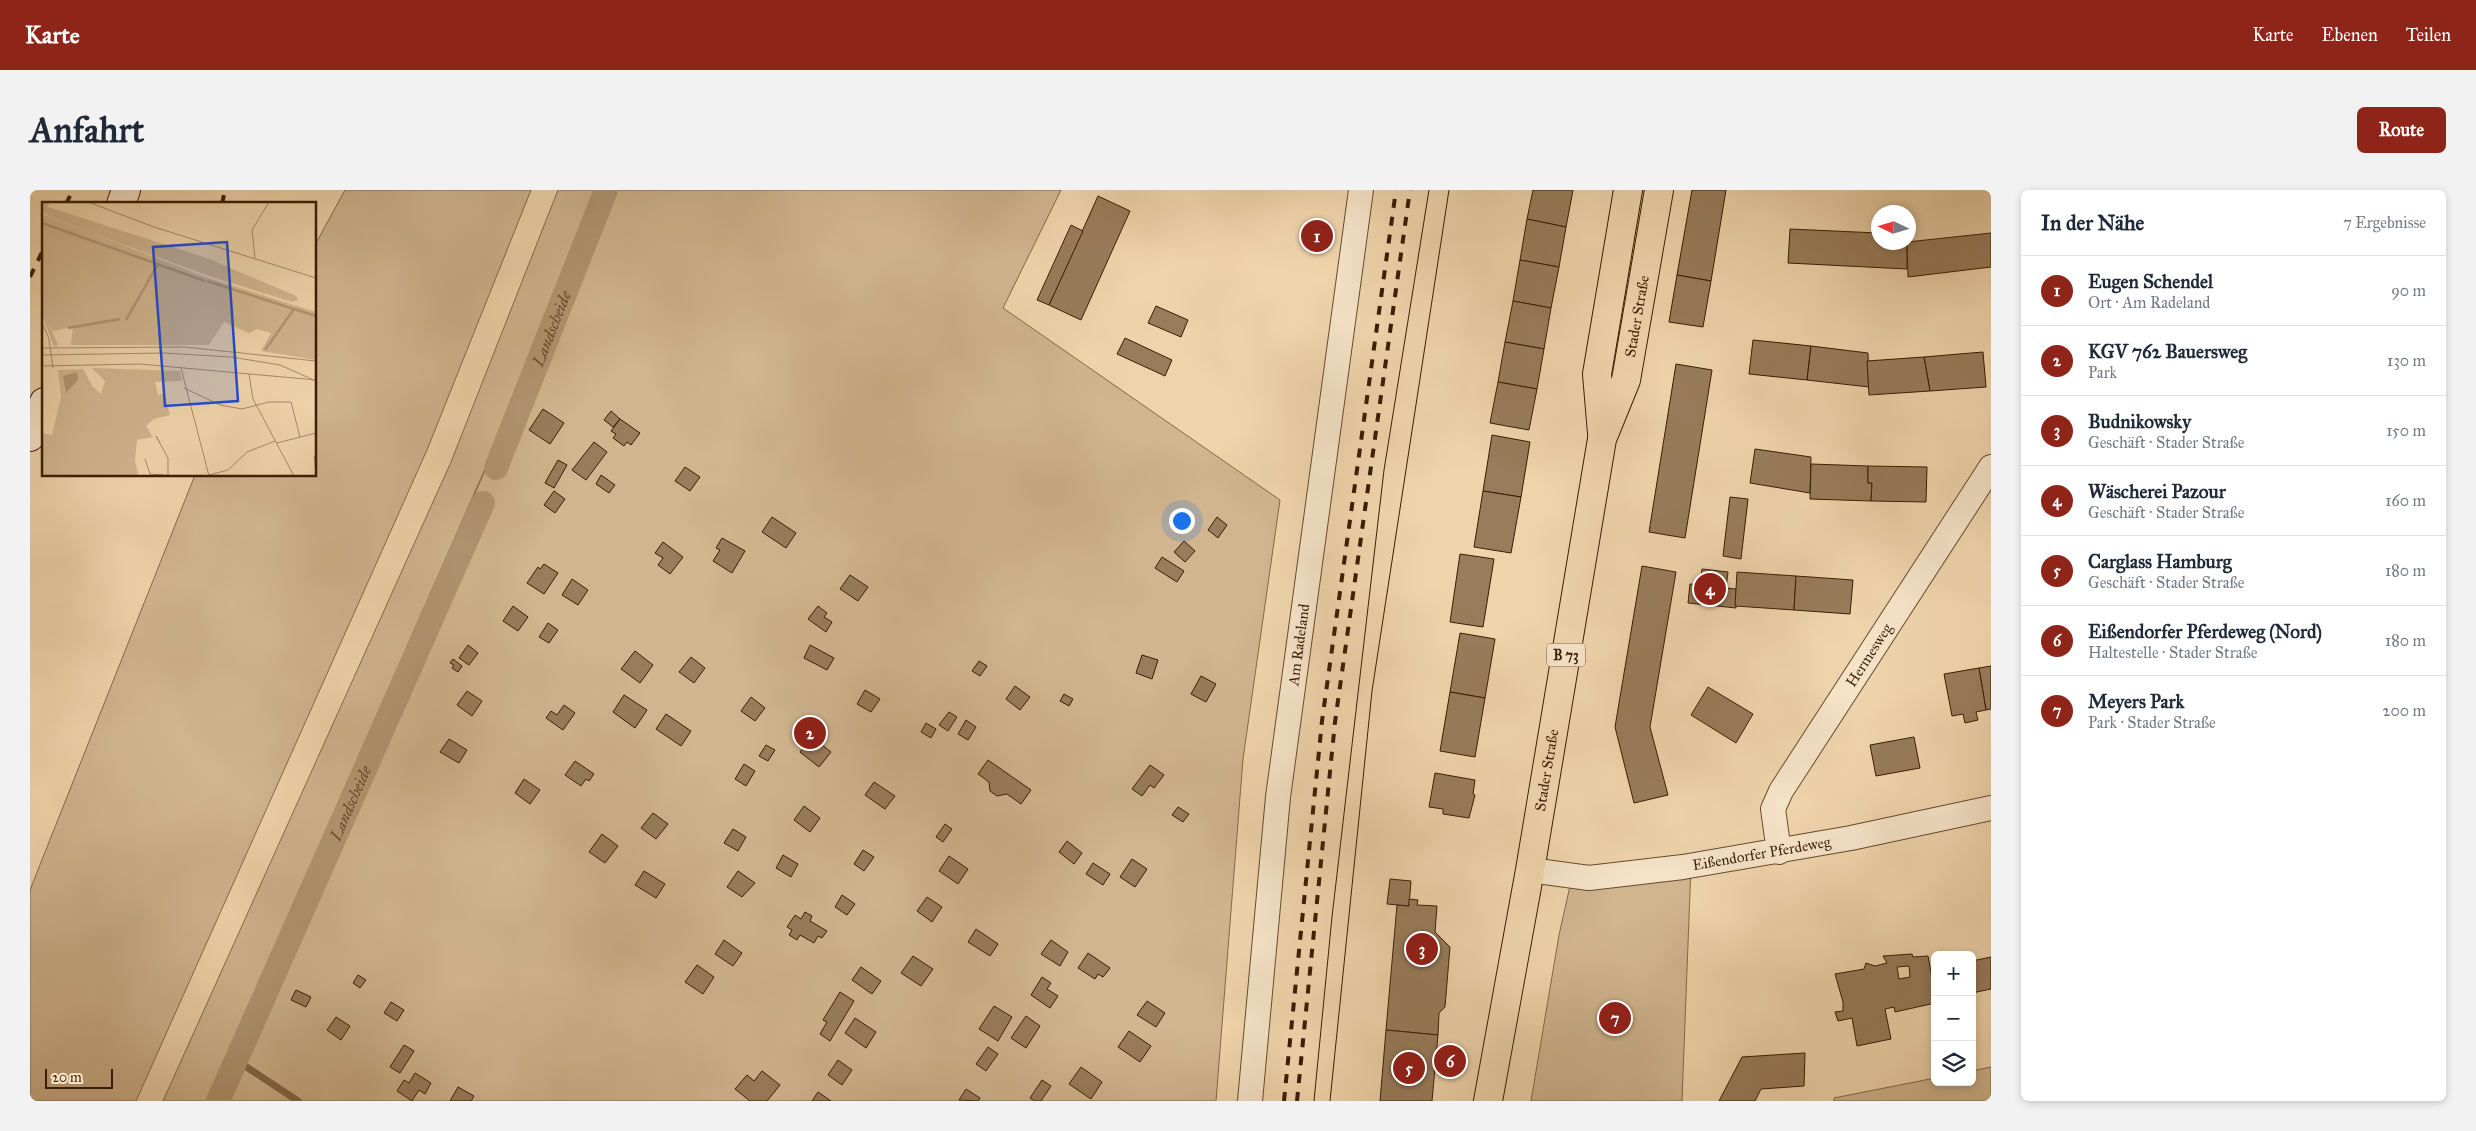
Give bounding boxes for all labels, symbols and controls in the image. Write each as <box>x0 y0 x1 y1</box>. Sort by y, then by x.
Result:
text: Karte <box>25 20 80 50</box>
text: Karte <box>2253 24 2294 46</box>
text: Ebenen <box>2322 24 2378 46</box>
text: Teilen <box>2406 24 2451 46</box>
button: Route <box>2357 107 2446 153</box>
text: Anfahrt <box>30 109 144 152</box>
inset map <box>42 202 316 476</box>
north arrow <box>1871 205 1916 250</box>
text: In der Nähe <box>2041 210 2144 236</box>
text: 7 Ergebnisse <box>2343 213 2426 232</box>
pin: 1 <box>1301 217 1333 255</box>
text: Eugen Schendel <box>2088 270 2213 293</box>
street label: Stader Straße <box>1621 274 1653 359</box>
text: 1 <box>2054 281 2060 300</box>
text: 90 m <box>2391 281 2426 300</box>
water label: Landscheide <box>528 287 575 370</box>
text: Ort · Am Radeland <box>2088 293 2210 312</box>
text: KGV 762 Bauersweg <box>2088 340 2247 363</box>
text: 2 <box>2053 351 2061 370</box>
text: 130 m <box>2387 351 2426 370</box>
text: Park <box>2088 363 2117 382</box>
text: Budnikowsky <box>2088 410 2191 433</box>
text: 3 <box>2054 421 2060 440</box>
text: 150 m <box>2386 421 2426 440</box>
text: Geschäft · Stader Straße <box>2088 433 2244 452</box>
text: Wäscherei Pazour <box>2088 480 2226 503</box>
text: 4 <box>2053 491 2061 510</box>
text: 160 m <box>2385 491 2426 510</box>
text: Geschäft · Stader Straße <box>2088 503 2244 522</box>
your location <box>1169 508 1195 534</box>
text: Carglass Hamburg <box>2088 550 2232 573</box>
text: 5 <box>2053 561 2061 580</box>
text: 180 m <box>2385 561 2426 580</box>
pin: 4 <box>1694 570 1726 608</box>
text: Geschäft · Stader Straße <box>2088 573 2244 592</box>
street label: Am Radeland <box>1284 602 1313 688</box>
street label: Hermesweg <box>1842 619 1897 690</box>
text: Eißendorfer Pferdeweg (Nord) <box>2088 620 2322 643</box>
text: 6 <box>2053 631 2061 650</box>
text: 180 m <box>2385 631 2426 650</box>
text: Haltestelle · Stader Straße <box>2088 643 2257 662</box>
road number: B 73 <box>1547 644 1585 666</box>
text: Meyers Park <box>2088 690 2184 713</box>
text: 7 <box>2053 701 2061 720</box>
text: 200 m <box>2383 701 2426 720</box>
text: Park · Stader Straße <box>2088 713 2216 732</box>
pin: 2 <box>794 714 826 752</box>
street label: Stader Straße <box>1531 728 1562 813</box>
water label: Landscheide <box>325 762 376 844</box>
street label: Eißendorfer Pferdeweg <box>1691 832 1833 874</box>
pin: 3 <box>1406 930 1438 968</box>
map controls <box>1931 951 1976 1086</box>
button: + <box>1931 951 1976 996</box>
button: − <box>1931 996 1976 1041</box>
pin: 7 <box>1599 999 1631 1037</box>
button: layers <box>1931 1041 1976 1086</box>
pin: 6 <box>1434 1042 1466 1080</box>
pin: 5 <box>1393 1049 1425 1087</box>
scale bar <box>45 1066 112 1089</box>
text: 20 m <box>52 1069 82 1086</box>

